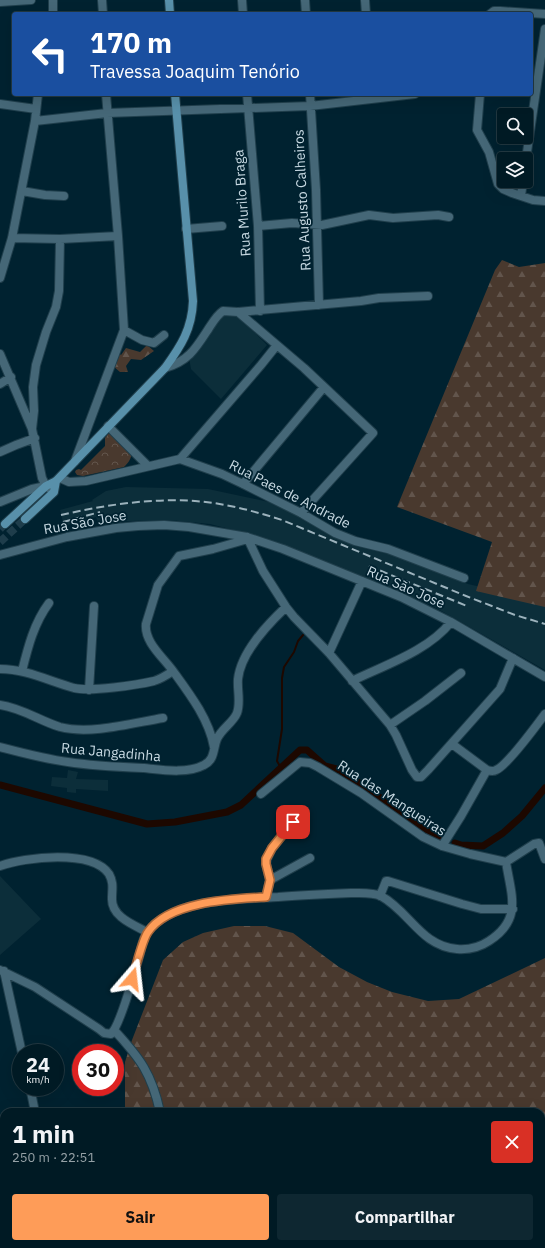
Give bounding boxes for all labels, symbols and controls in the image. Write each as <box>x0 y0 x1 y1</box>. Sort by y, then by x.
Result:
text: 170 m <box>90 24 172 61</box>
icon: left <box>24 28 76 80</box>
text: Travessa Joaquim Tenório <box>90 60 300 83</box>
map controls <box>497 108 533 188</box>
button: search <box>497 108 533 144</box>
street label: Rua Augusto Calheiros <box>289 129 315 271</box>
street label: Rua Murilo Braga <box>229 148 255 257</box>
button: layers <box>497 152 533 188</box>
street label: Rua Paes de Andrade <box>226 456 354 533</box>
street label: Rua São Jose <box>42 506 128 538</box>
street label: Rua São Jose <box>364 562 448 612</box>
street label: Rua Jangadinha <box>60 739 162 765</box>
street label: Rua das Mangueiras <box>334 756 450 840</box>
pin <box>276 805 310 839</box>
icon: arrive <box>282 811 304 833</box>
position arrow <box>111 958 153 1000</box>
speed limit sign: 30 <box>72 1044 124 1096</box>
text: 24 <box>26 1051 50 1078</box>
text: km/h <box>26 1073 50 1086</box>
text: 1 min <box>12 1118 75 1150</box>
button: close <box>491 1121 533 1163</box>
text: 250 m · 22:51 <box>12 1149 95 1166</box>
button: Sair <box>12 1194 269 1240</box>
button: Compartilhar <box>277 1194 533 1240</box>

